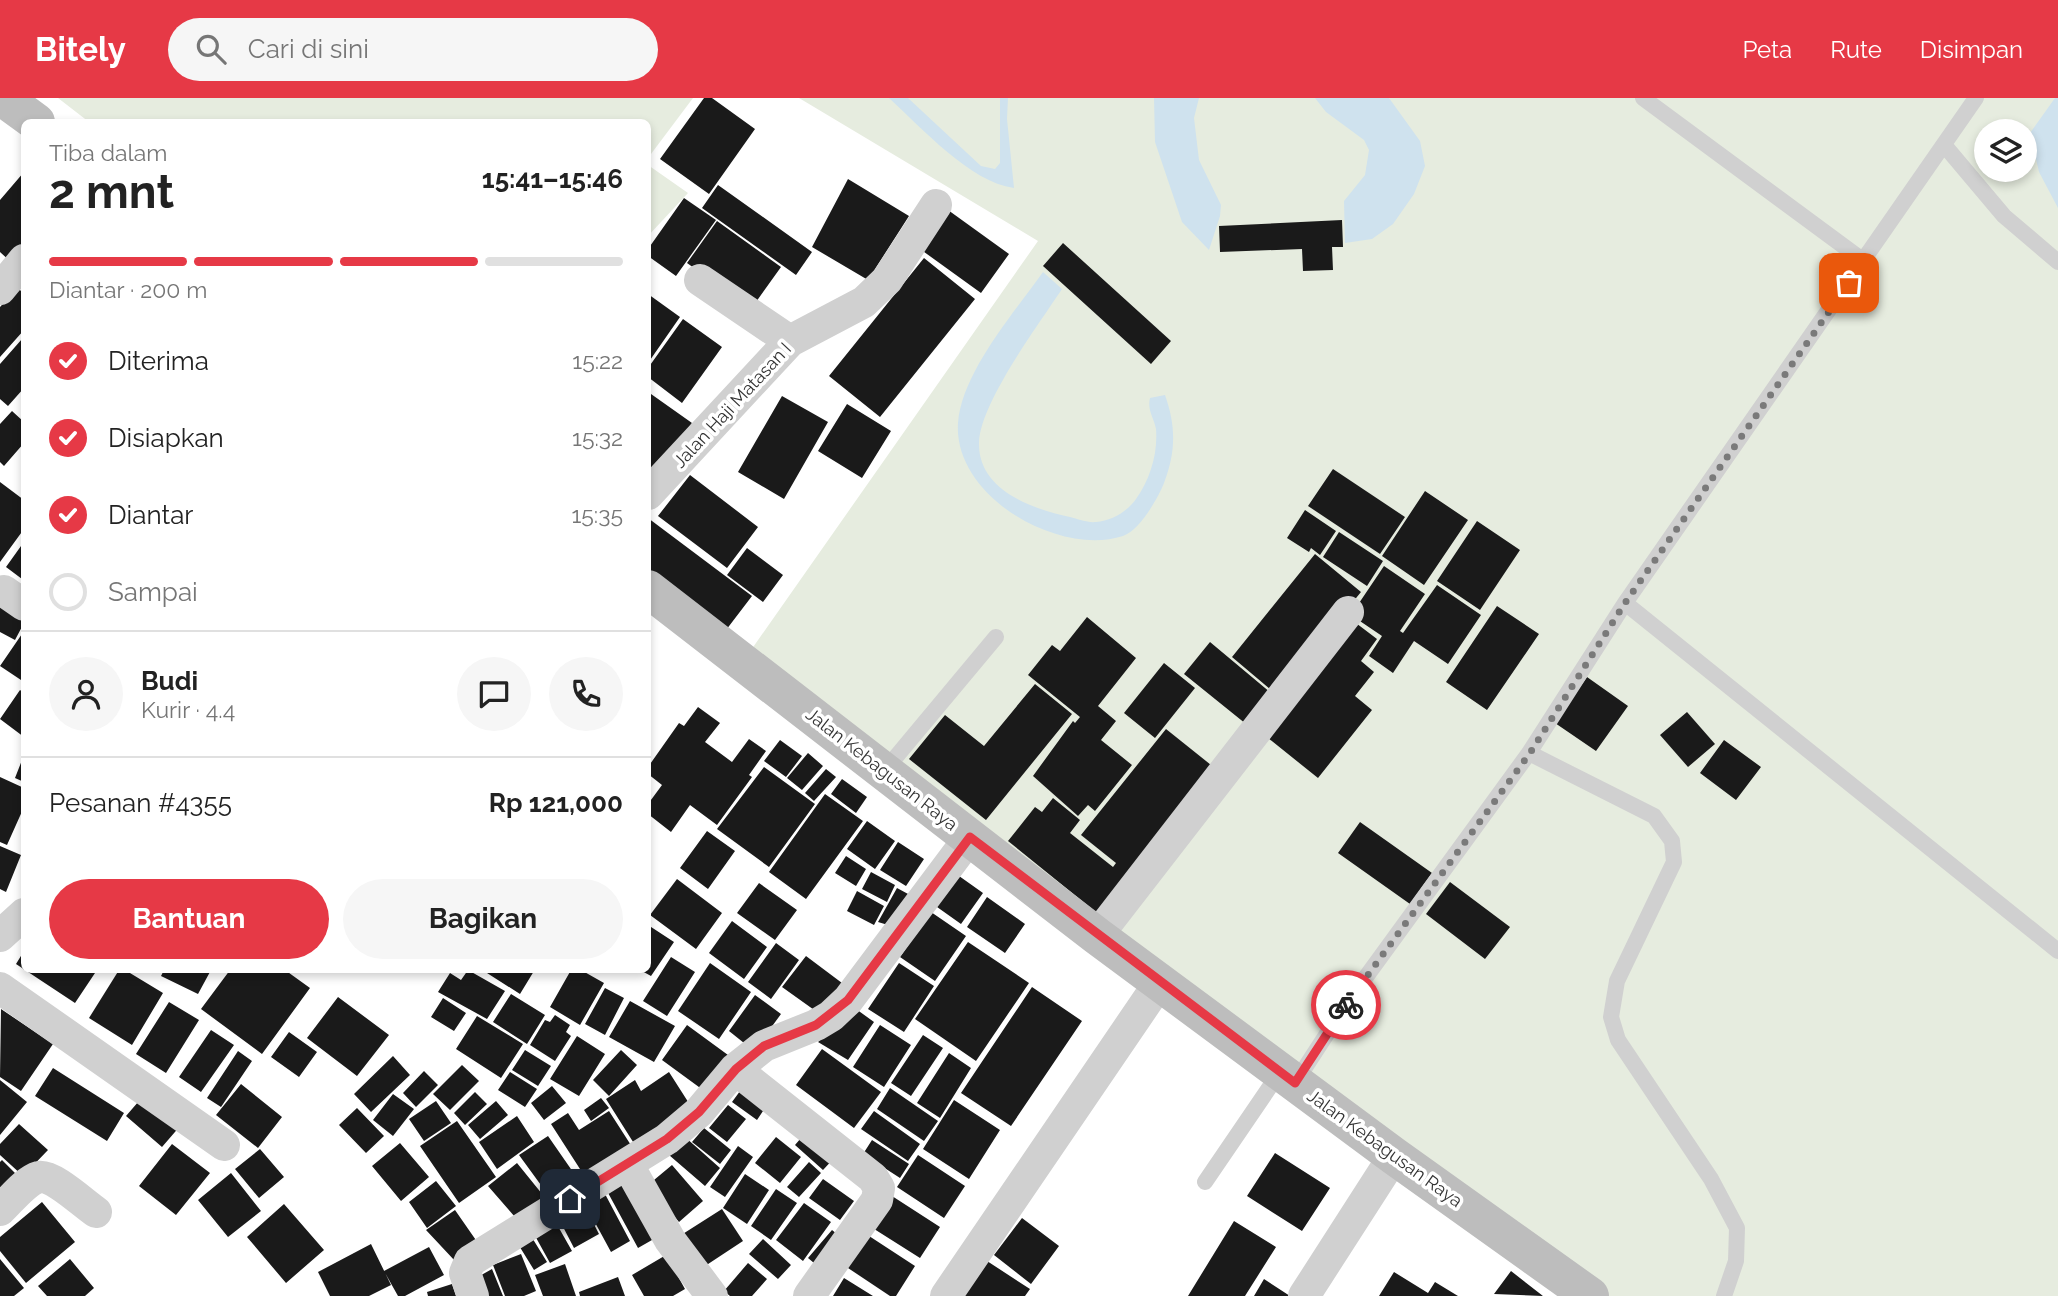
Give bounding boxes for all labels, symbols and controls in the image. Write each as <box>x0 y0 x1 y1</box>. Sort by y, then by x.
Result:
search box <box>168 18 658 81</box>
text: Bitely <box>35 30 126 69</box>
icon: search <box>192 30 230 68</box>
text: Cari di sini <box>248 34 369 64</box>
text: Peta <box>1742 35 1792 64</box>
text: Rute <box>1830 35 1882 64</box>
text: Disimpan <box>1920 35 2023 64</box>
map controls <box>1974 119 2037 182</box>
button: layers <box>1974 119 2037 182</box>
text: Tiba dalam <box>49 139 167 166</box>
text: 15:41–15:46 <box>482 164 623 194</box>
text: 2 mnt <box>49 165 174 219</box>
pin <box>1819 253 1879 313</box>
icon: bag <box>1830 264 1868 302</box>
text: Diantar · 200 m <box>49 276 207 303</box>
street label: Jalan Haji Matasan I <box>669 338 795 472</box>
icon: check <box>49 342 87 380</box>
text: Diterima <box>108 346 209 376</box>
text: 15:22 <box>572 347 623 374</box>
icon: check <box>49 419 87 457</box>
text: Disiapkan <box>108 423 224 453</box>
text: 15:32 <box>572 424 623 451</box>
icon: check <box>49 496 87 534</box>
text: Diantar <box>108 500 193 530</box>
text: 15:35 <box>571 501 623 528</box>
text: Sampai <box>108 577 198 607</box>
button: person <box>49 657 123 731</box>
button: chat <box>457 657 531 731</box>
button: phone <box>549 657 623 731</box>
text: Budi <box>141 666 198 696</box>
text: Kurir · 4.4 <box>141 696 235 723</box>
street label: Jalan Kebagusan Raya <box>802 703 962 835</box>
text: Pesanan #4355 <box>49 788 232 818</box>
text: Rp 121,000 <box>489 788 623 818</box>
button: Bantuan <box>49 879 329 959</box>
button: Bagikan <box>343 879 623 959</box>
courier <box>1311 970 1381 1040</box>
icon: bike <box>1327 986 1365 1024</box>
street label: Jalan Kebagusan Raya <box>1303 1085 1467 1211</box>
pin <box>540 1169 600 1229</box>
icon: home <box>551 1180 589 1218</box>

